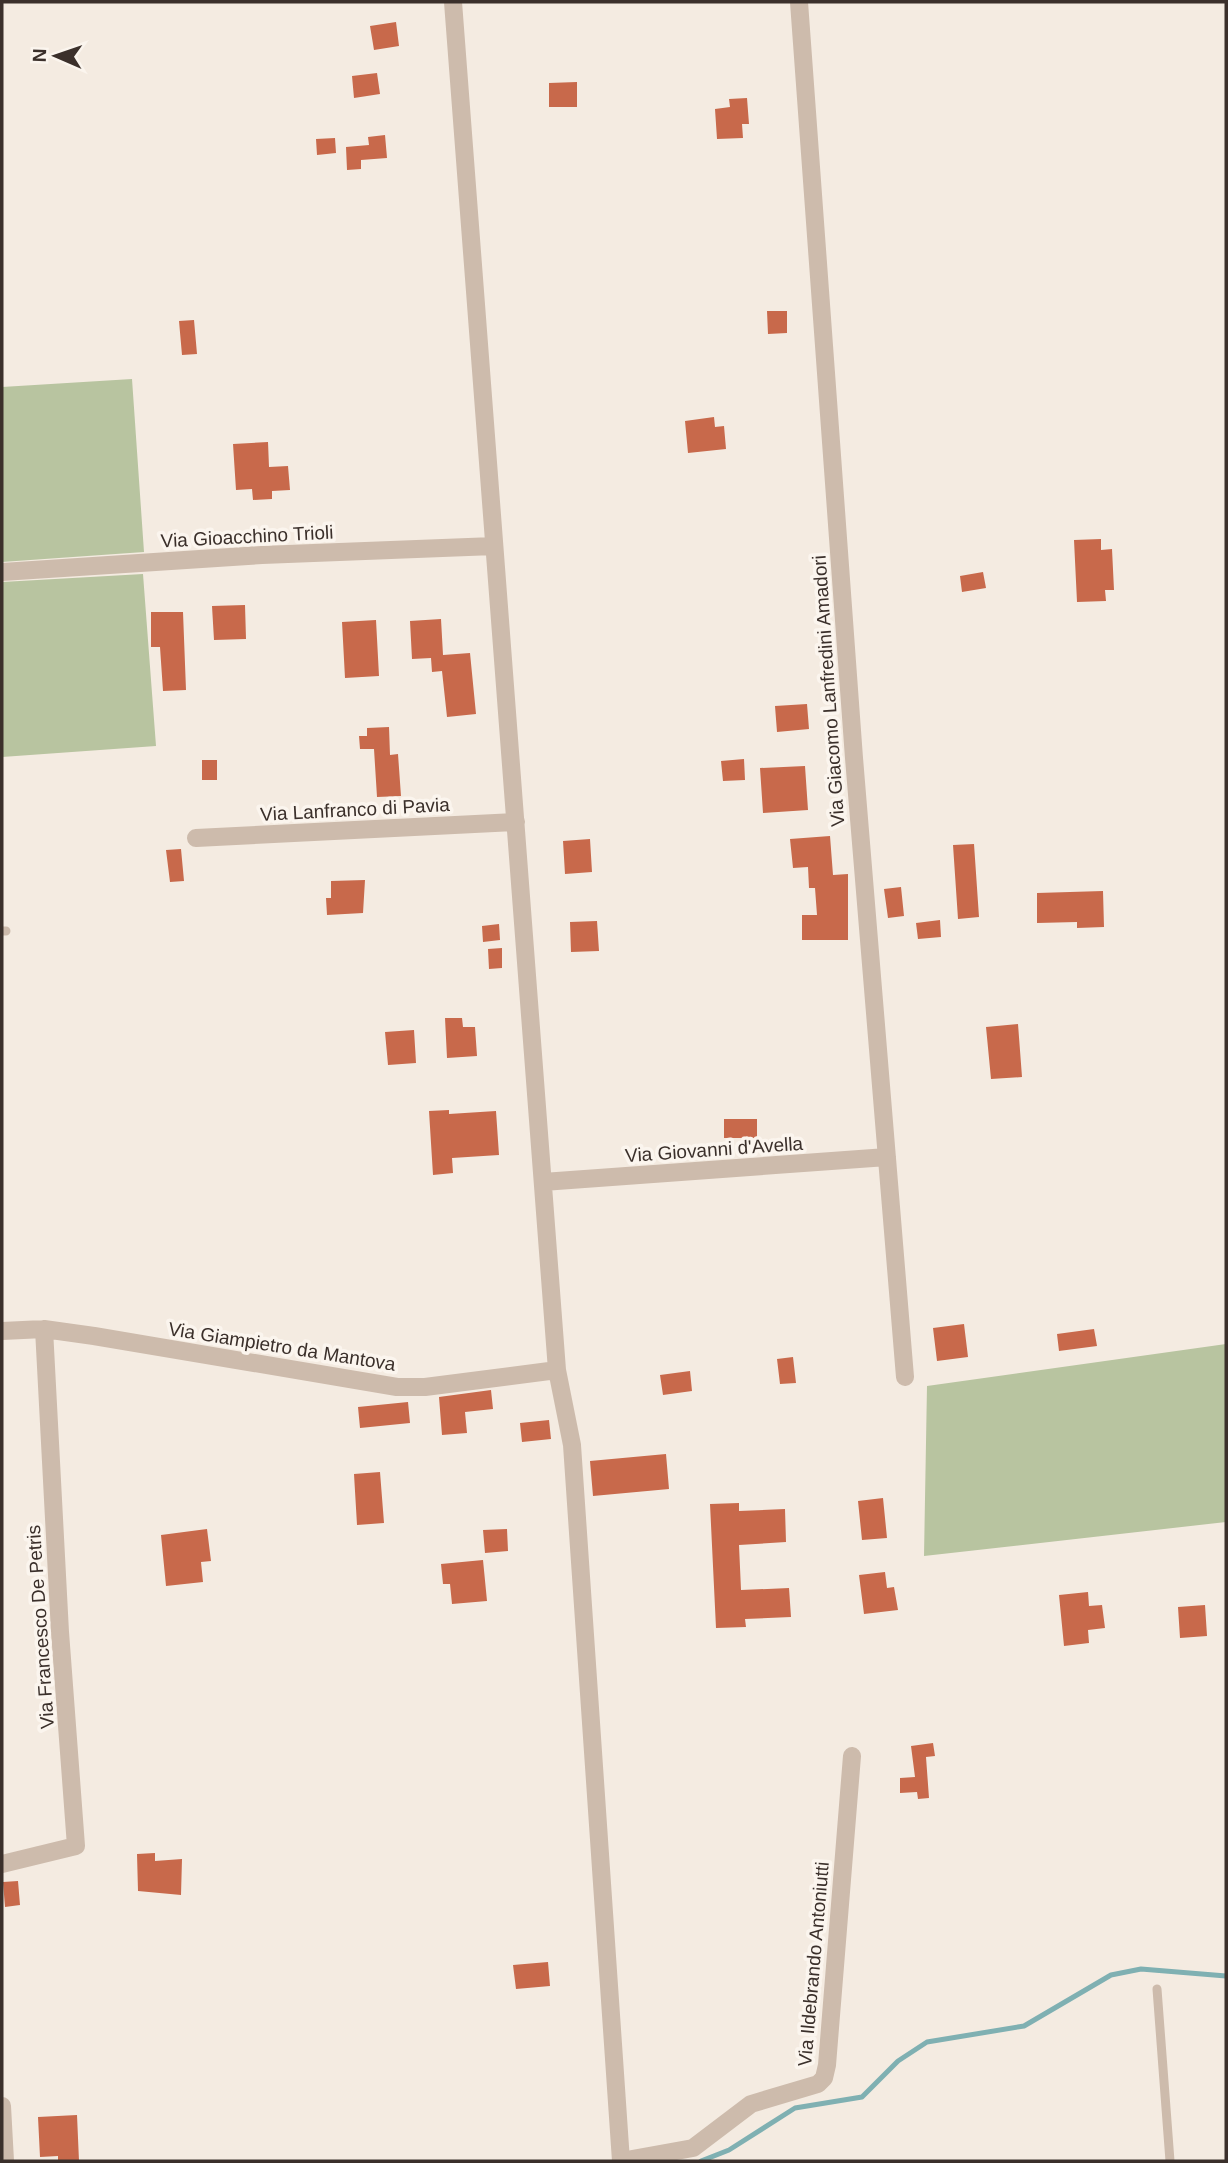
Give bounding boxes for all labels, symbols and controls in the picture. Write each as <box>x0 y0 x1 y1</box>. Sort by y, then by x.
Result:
north arrow <box>21 21 91 91</box>
text: N <box>29 48 50 63</box>
street label: Via Gioacchino Trioli <box>160 521 334 552</box>
street label: Via Giacomo Lanfredini Amadori <box>809 554 848 827</box>
street label: Via Lanfranco di Pavia <box>260 794 451 825</box>
street label: Via Giovanni d'Avella <box>624 1133 804 1166</box>
street label: Via Giampietro da Mantova <box>167 1318 398 1375</box>
street label: Via Francesco De Petris <box>23 1524 58 1730</box>
street label: Via Ildebrando Antoniutti <box>794 1861 833 2067</box>

